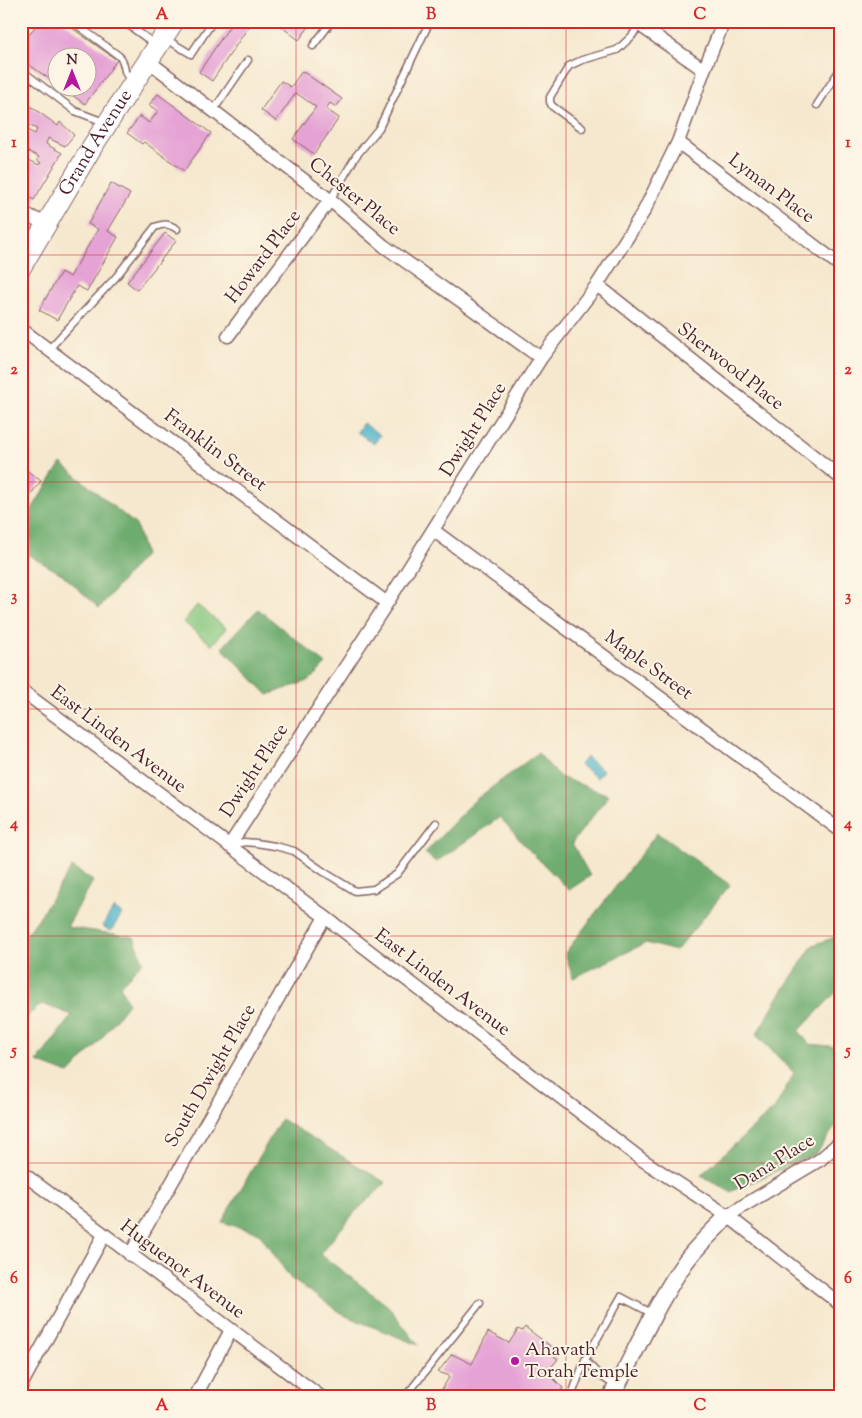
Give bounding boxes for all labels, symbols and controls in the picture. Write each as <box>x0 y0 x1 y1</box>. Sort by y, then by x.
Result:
text: A <box>156 4 169 27</box>
text: B <box>426 4 436 27</box>
text: C <box>694 4 707 27</box>
north arrow <box>48 48 98 98</box>
text: N <box>66 51 78 71</box>
street label: Grand Avenue <box>52 84 139 201</box>
text: 1 <box>11 132 17 155</box>
text: 1 <box>845 132 851 155</box>
street label: Lyman Place <box>722 148 820 231</box>
street label: Chester Place <box>302 152 406 243</box>
street label: Howard Place <box>220 204 308 310</box>
street label: Sherwood Place <box>671 317 789 418</box>
text: 2 <box>10 359 18 382</box>
text: 2 <box>844 359 852 382</box>
street label: Dwight Place <box>434 377 514 483</box>
street label: Franklin Street <box>158 403 273 499</box>
text: 3 <box>11 586 18 609</box>
text: 3 <box>845 586 852 609</box>
street label: Maple Street <box>598 625 698 708</box>
street label: East Linden Avenue <box>44 680 192 800</box>
street label: Dwight Place <box>214 719 296 823</box>
text: 4 <box>9 813 18 836</box>
text: 4 <box>843 813 852 836</box>
street label: East Linden Avenue <box>368 923 516 1043</box>
street label: South Dwight Place <box>159 999 263 1153</box>
text: 5 <box>9 1040 17 1063</box>
text: 5 <box>843 1040 851 1063</box>
street label: Dana Place <box>730 1128 820 1198</box>
street label: Huguenot Avenue <box>114 1214 250 1326</box>
text: 6 <box>10 1268 18 1291</box>
text: 6 <box>844 1268 852 1291</box>
place label: Ahavath Torah Temple <box>525 1337 639 1386</box>
marker: Ahavath Torah Temple <box>509 1355 521 1367</box>
text: A <box>156 1395 169 1418</box>
text: B <box>426 1395 436 1418</box>
text: C <box>694 1395 707 1418</box>

